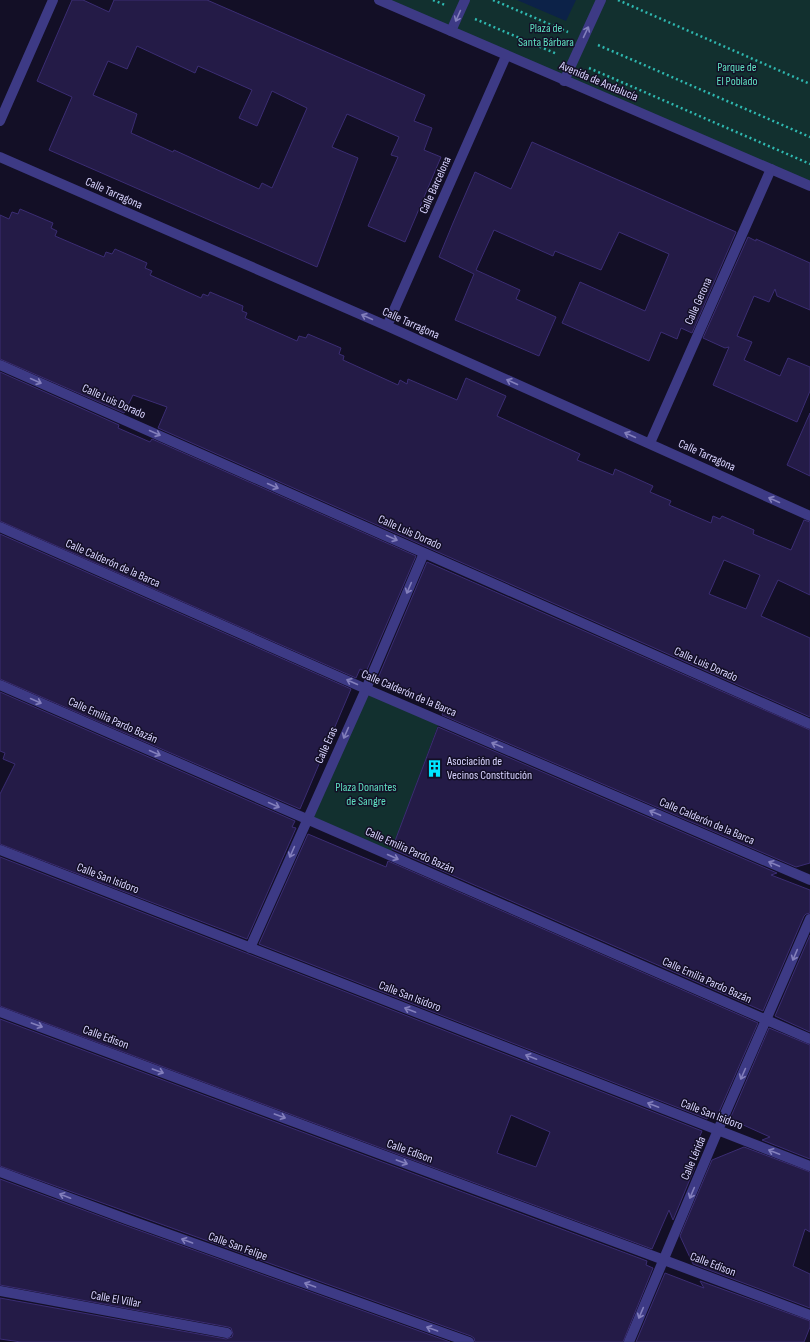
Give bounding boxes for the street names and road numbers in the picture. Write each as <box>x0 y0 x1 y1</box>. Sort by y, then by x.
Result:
street label: Avenida de Andalucía <box>556 58 641 105</box>
street label: Calle Barcelona <box>416 154 455 216</box>
street label: Calle Tarragona <box>83 174 145 213</box>
street label: Calle Gerona <box>681 275 716 327</box>
street label: Calle Tarragona <box>380 304 442 343</box>
street label: Calle Luis Dorado <box>80 381 148 422</box>
street label: Calle Tarragona <box>676 436 738 475</box>
street label: Calle Luis Dorado <box>376 512 444 553</box>
street label: Calle Calderón de la Barca <box>63 536 163 591</box>
street label: Calle Luis Dorado <box>672 644 740 685</box>
street label: Calle Calderón de la Barca <box>359 667 459 720</box>
street label: Calle Emilia Pardo Bazán <box>66 694 160 747</box>
street label: Calle Eras <box>312 725 341 766</box>
street label: Calle Calderón de la Barca <box>657 795 757 848</box>
street label: Calle Emilia Pardo Bazán <box>363 824 457 877</box>
street label: Calle San Isidoro <box>75 860 141 897</box>
street label: Calle Emilia Pardo Bazán <box>660 954 754 1007</box>
street label: Calle San Isidoro <box>377 978 443 1015</box>
street label: Calle Edison <box>81 1022 131 1053</box>
street label: Calle San Isidoro <box>679 1096 745 1133</box>
street label: Calle Lérida <box>678 1134 709 1182</box>
street label: Calle Edison <box>385 1136 435 1167</box>
street label: Calle San Felipe <box>206 1229 270 1264</box>
street label: Calle Edison <box>688 1249 738 1280</box>
street label: Calle El Villar <box>90 1288 143 1311</box>

